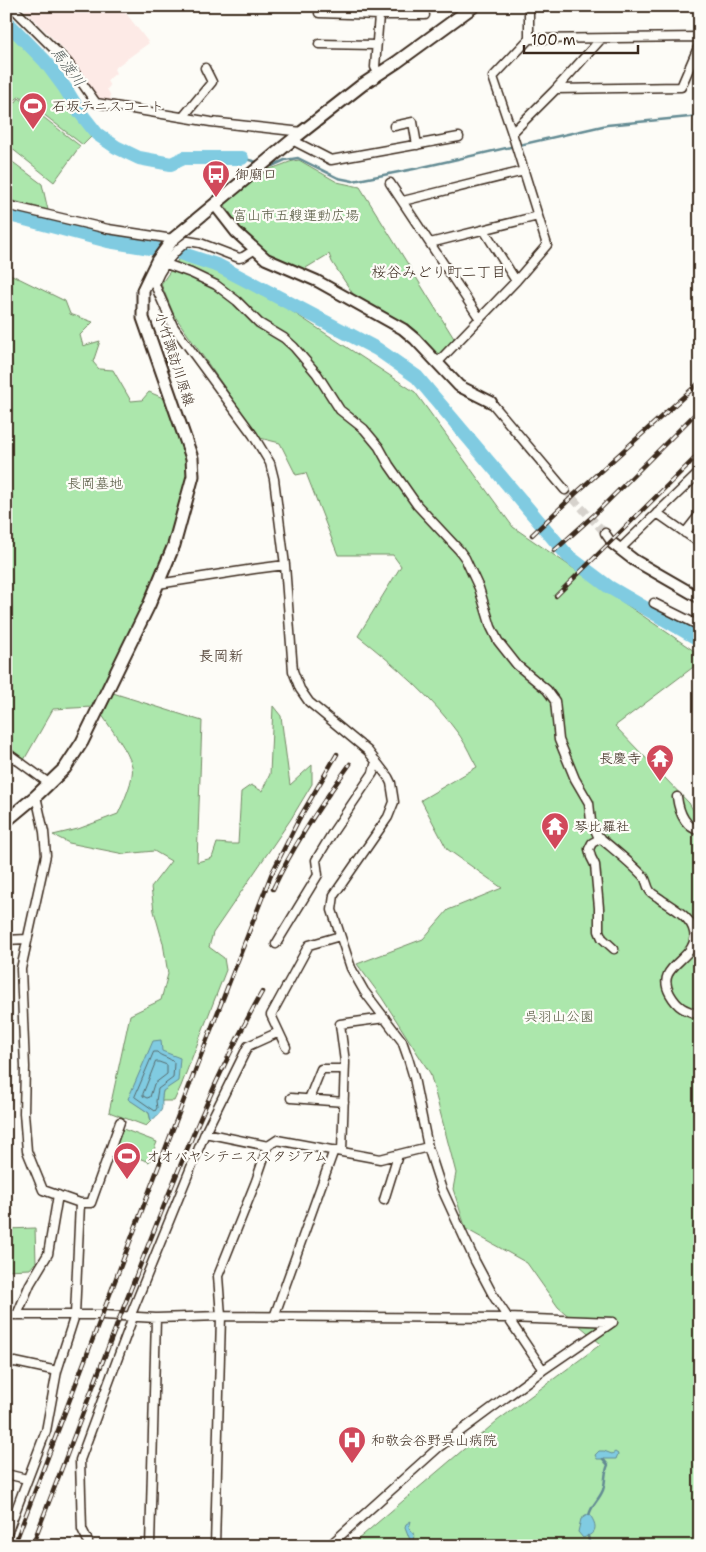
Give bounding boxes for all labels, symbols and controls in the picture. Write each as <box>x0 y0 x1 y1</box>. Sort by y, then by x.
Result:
scale bar <box>524 22 637 54</box>
text: 100 m <box>531 30 576 50</box>
water label: 馬渡川 <box>46 43 90 91</box>
sports icon: 石坂テニスコート <box>18 91 48 130</box>
place label: 石坂テニスコート <box>52 97 164 115</box>
bus stop icon: 御廟口 <box>201 159 231 198</box>
place label: 御廟口 <box>235 165 277 183</box>
park label: 富山市五艘運動広場 <box>233 206 359 224</box>
district label: 桜谷みどり町二丁目 <box>371 262 507 282</box>
street label: 小竹諏訪川原線 <box>151 310 199 408</box>
park label: 長岡墓地 <box>67 474 123 492</box>
district label: 長岡新 <box>198 646 244 666</box>
temple icon: 長慶寺 <box>645 743 675 782</box>
place label: 長慶寺 <box>599 749 641 767</box>
temple icon: 琴比羅社 <box>540 811 570 850</box>
place label: 琴比羅社 <box>574 817 630 835</box>
park label: 呉羽山公園 <box>524 1007 594 1025</box>
sports icon: オオバヤシテニススタジアム <box>112 1141 142 1180</box>
place label: オオバヤシテニススタジアム <box>146 1147 328 1165</box>
hospital icon: 和敬会谷野呉山病院 <box>337 1425 367 1464</box>
place label: 和敬会谷野呉山病院 <box>371 1431 497 1449</box>

